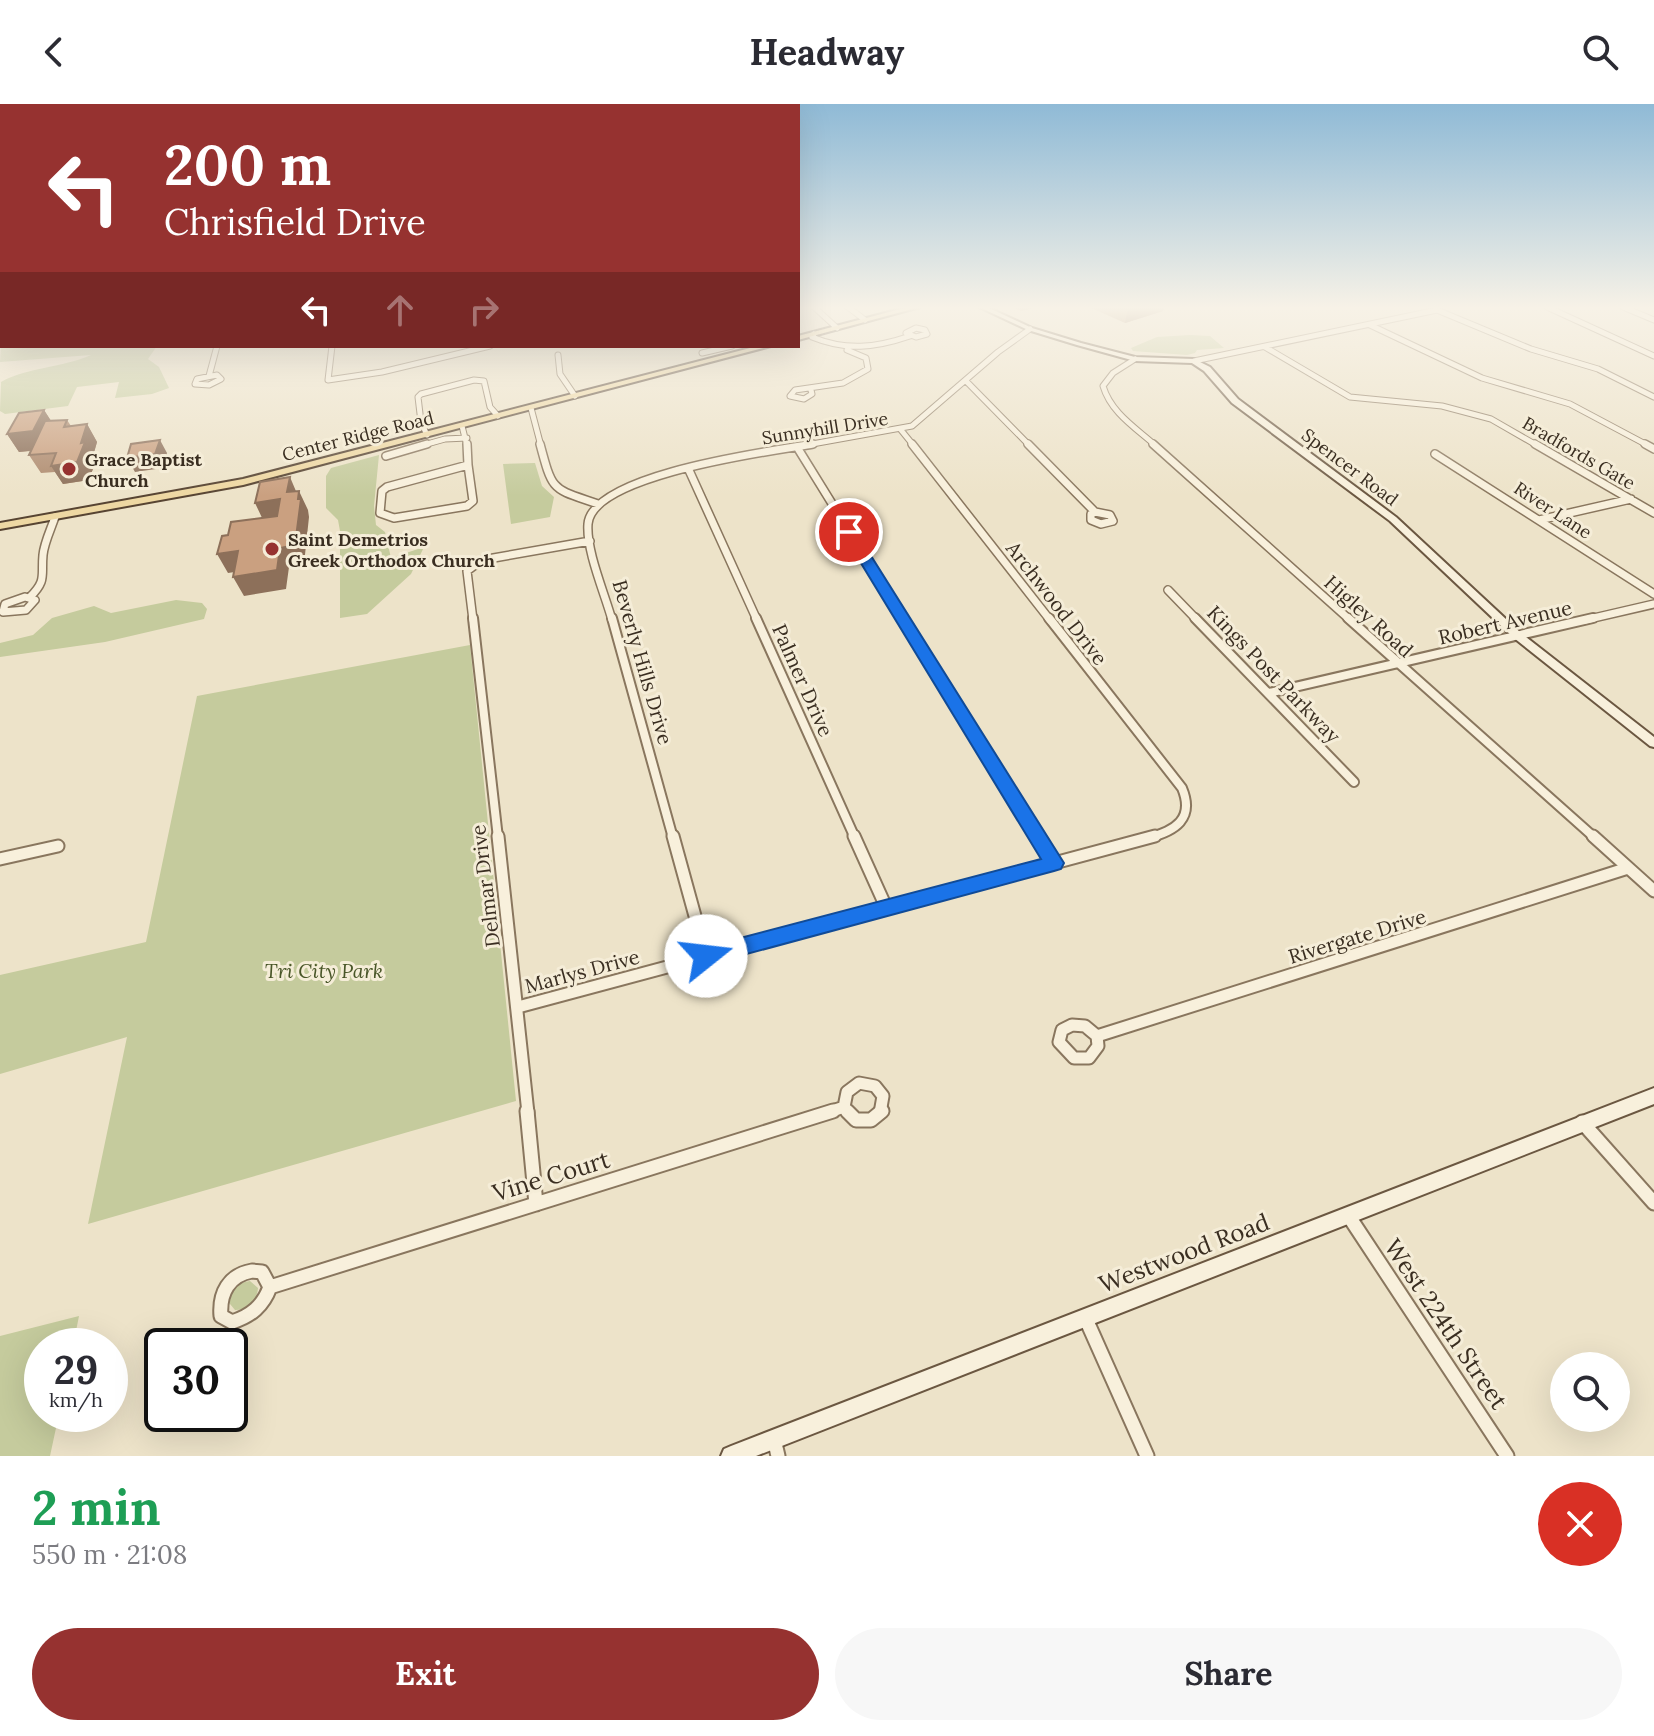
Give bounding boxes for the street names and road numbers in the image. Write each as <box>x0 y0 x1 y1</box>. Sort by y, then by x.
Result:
street label: Center Ridge Road <box>280 406 436 466</box>
street label: Sunnyhill Drive <box>760 407 890 449</box>
street label: Bradfords Gate <box>1519 411 1640 495</box>
street label: Spencer Road <box>1297 423 1403 511</box>
street label: River Lane <box>1510 476 1597 544</box>
street label: Archwood Drive <box>1000 535 1113 670</box>
street label: Higley Road <box>1319 570 1419 662</box>
street label: Beverly Hills Drive <box>608 577 679 747</box>
street label: Robert Avenue <box>1436 594 1574 650</box>
street label: Kings Post Parkway <box>1202 600 1346 748</box>
street label: Palmer Drive <box>767 620 839 740</box>
street label: Delmar Drive <box>465 823 505 949</box>
street label: Rivergate Drive <box>1285 903 1429 969</box>
street label: Marlys Drive <box>522 944 642 998</box>
street label: Vine Court <box>488 1143 614 1209</box>
street label: Westwood Road <box>1094 1206 1274 1300</box>
street label: West 224th Street <box>1378 1233 1515 1416</box>

